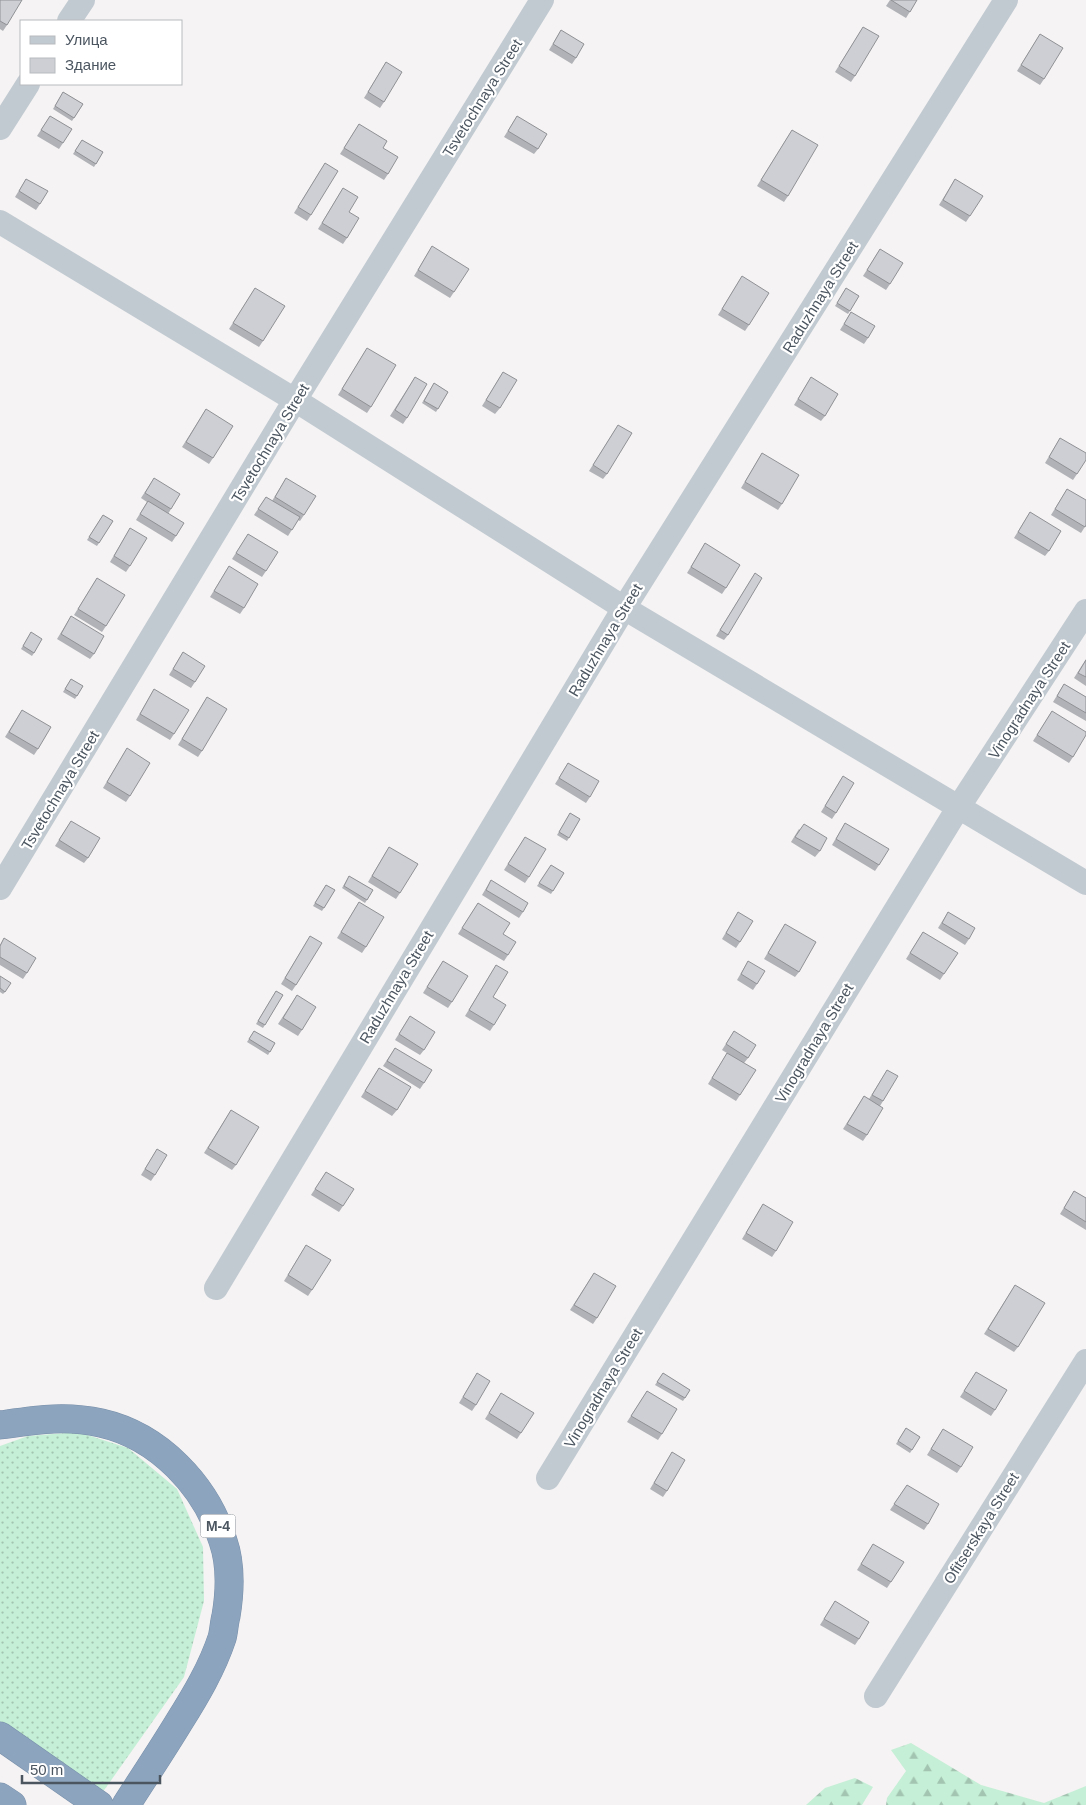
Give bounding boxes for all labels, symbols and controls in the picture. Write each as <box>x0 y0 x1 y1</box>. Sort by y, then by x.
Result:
legend <box>20 20 182 85</box>
text: Улица <box>65 31 108 48</box>
street label: Tsvetochnaya Street <box>439 35 526 160</box>
text: Здание <box>65 56 116 73</box>
street label: Raduzhnaya Street <box>779 237 862 356</box>
street label: Tsvetochnaya Street <box>228 380 313 506</box>
street label: Raduzhnaya Street <box>565 580 646 699</box>
street label: Vinogradnaya Street <box>985 637 1074 762</box>
street label: Tsvetochnaya Street <box>18 727 103 853</box>
street label: Raduzhnaya Street <box>356 927 437 1046</box>
street label: Vinogradnaya Street <box>772 979 857 1106</box>
street label: Vinogradnaya Street <box>561 1324 646 1451</box>
street label: Ofitserskaya Street <box>940 1469 1022 1587</box>
road number: М-4 <box>200 1514 236 1538</box>
scale bar <box>22 1752 160 1784</box>
text: 50 m <box>30 1761 63 1778</box>

